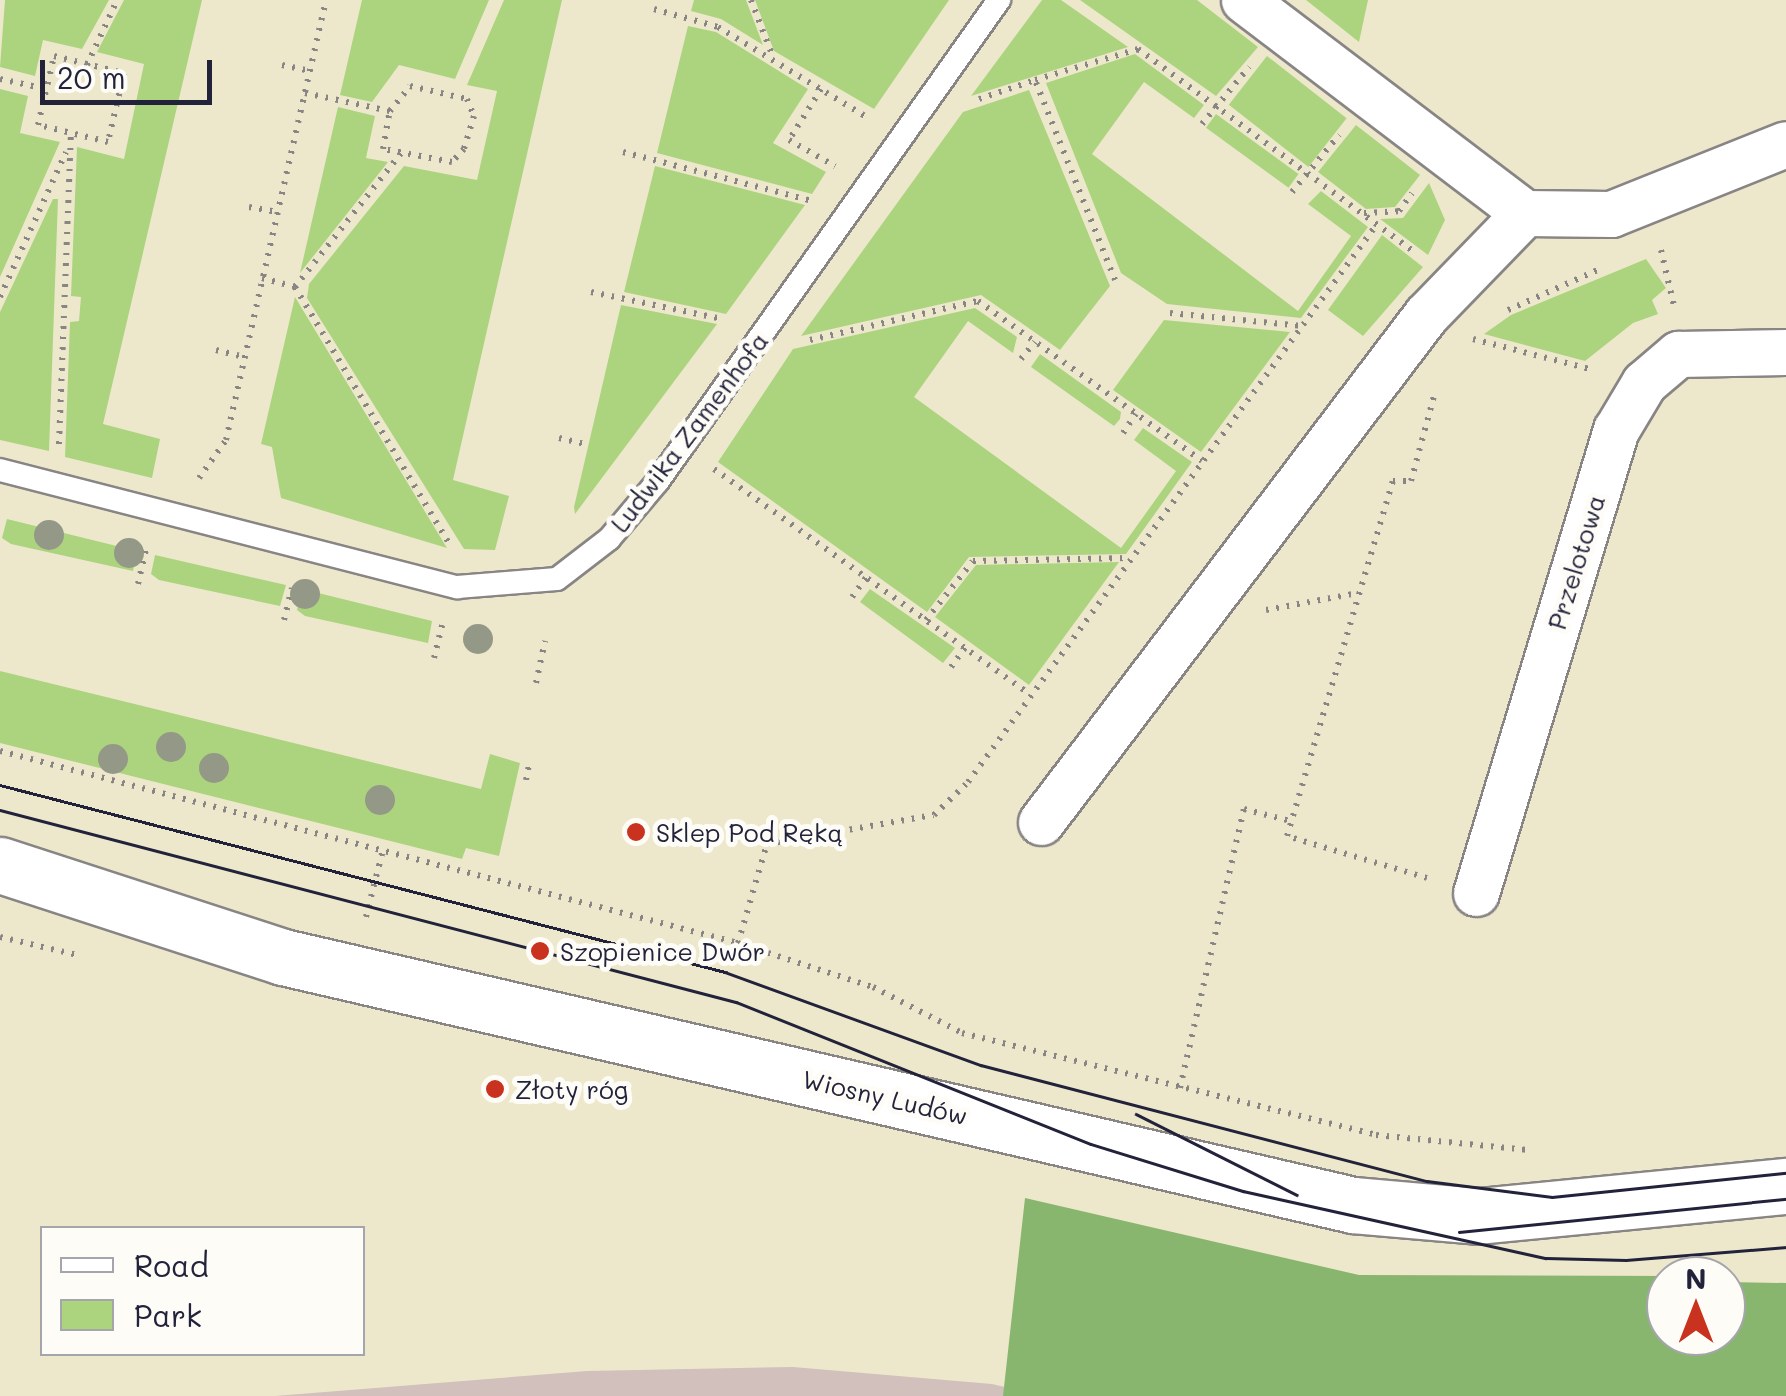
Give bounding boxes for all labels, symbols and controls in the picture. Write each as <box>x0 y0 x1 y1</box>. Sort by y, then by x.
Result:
scale bar <box>45 40 218 102</box>
text: 20 m <box>57 57 126 97</box>
street label: Ludwika Zamenhofa <box>604 326 774 538</box>
street label: Przelotowa <box>1541 491 1611 633</box>
place label: Sklep Pod Ręką <box>656 817 843 847</box>
marker: Sklep Pod Ręką <box>625 821 647 843</box>
place label: Szopienice Dwór <box>560 936 765 966</box>
marker: Szopienice Dwór <box>529 940 551 962</box>
street label: Wiosny Ludów <box>800 1063 970 1131</box>
place label: Złoty róg <box>515 1074 628 1104</box>
marker: Złoty róg <box>484 1078 506 1100</box>
legend <box>40 1226 365 1356</box>
text: Road <box>134 1245 209 1285</box>
north arrow <box>1646 1256 1746 1356</box>
text: N <box>1685 1260 1707 1296</box>
text: Park <box>134 1295 202 1335</box>

